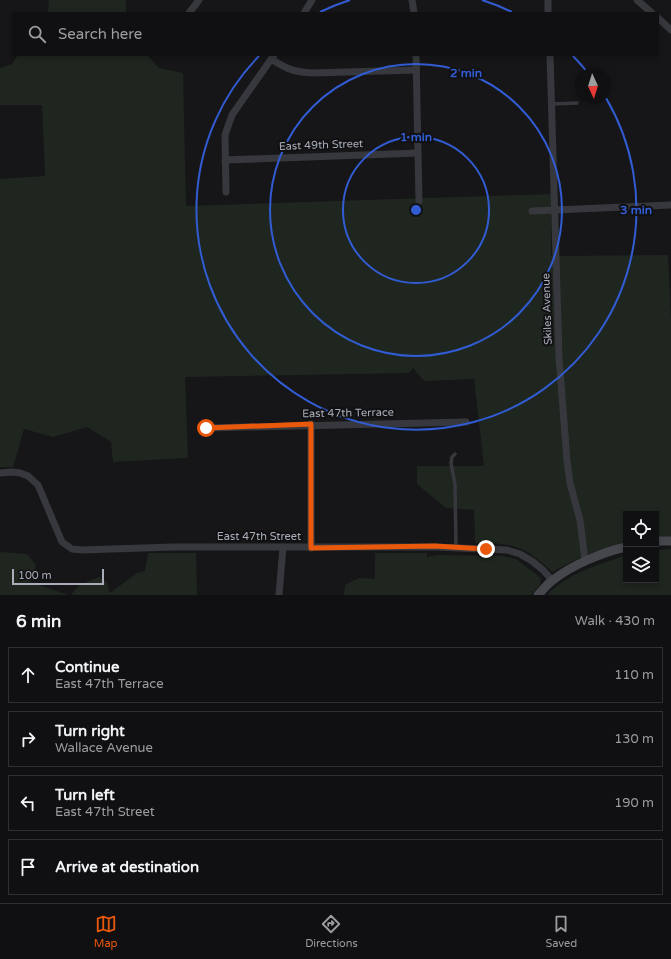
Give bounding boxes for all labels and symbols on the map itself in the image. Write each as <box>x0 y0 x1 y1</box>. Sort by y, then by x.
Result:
text: 2 min <box>450 66 482 80</box>
north arrow <box>575 68 611 104</box>
text: 1 min <box>400 130 432 144</box>
street label: East 49th Street <box>279 137 363 153</box>
centre of rings <box>409 203 423 217</box>
text: 3 min <box>620 203 652 217</box>
street label: Skiles Avenue <box>539 273 555 345</box>
street label: East 47th Terrace <box>302 406 394 420</box>
route start <box>197 419 215 437</box>
street label: East 47th Street <box>217 530 301 543</box>
route end <box>477 540 495 558</box>
scale bar <box>12 567 104 586</box>

